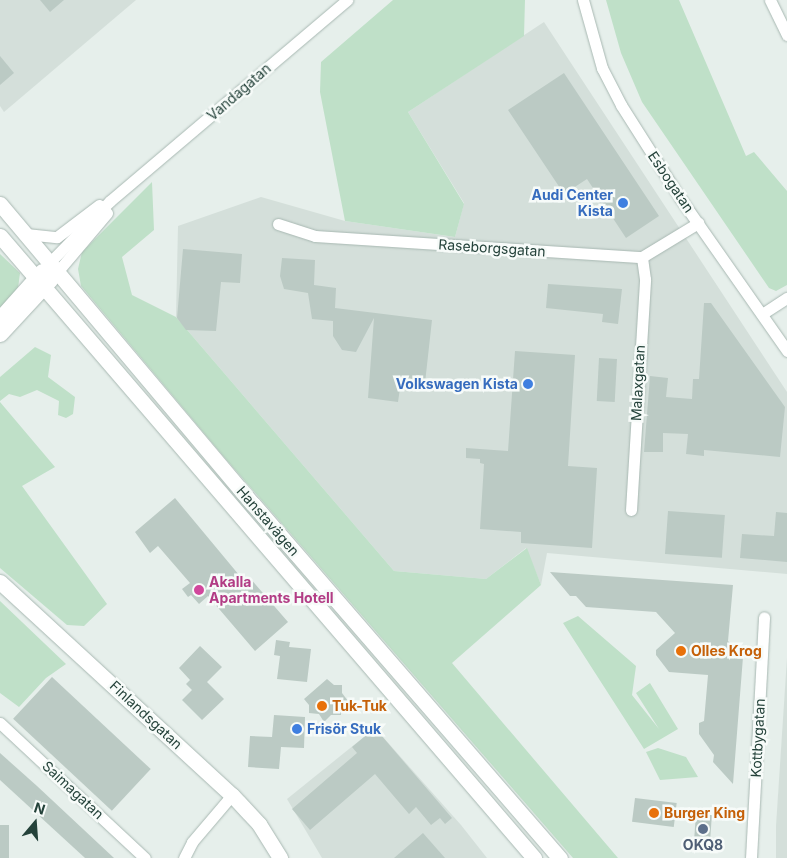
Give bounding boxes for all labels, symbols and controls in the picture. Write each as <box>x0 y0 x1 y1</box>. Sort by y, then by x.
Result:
street label: Vandagatan <box>204 60 274 124</box>
street label: Esbogatan <box>644 148 698 216</box>
place label: Audi Center Kista <box>531 187 613 220</box>
marker: Audi Center Kista <box>617 197 629 209</box>
street label: Raseborgsgatan <box>438 236 546 260</box>
street label: Malaxgatan <box>628 344 648 422</box>
place label: Volkswagen Kista <box>396 376 518 392</box>
marker: Volkswagen Kista <box>522 378 534 390</box>
street label: Hanstavägen <box>233 483 303 559</box>
place label: Akalla Apartments Hotell <box>209 574 334 606</box>
marker: Akalla Apartments Hotell <box>193 584 205 596</box>
place label: Olles Krog <box>691 643 762 659</box>
marker: Olles Krog <box>675 645 687 657</box>
street label: Finlandsgatan <box>106 677 186 753</box>
place label: Tuk-Tuk <box>332 698 387 714</box>
street label: Kottbygatan <box>748 698 768 778</box>
marker: Tuk-Tuk <box>316 700 328 712</box>
place label: Frisör Stuk <box>307 721 381 737</box>
marker: Frisör Stuk <box>291 723 303 735</box>
street label: Saimagatan <box>39 757 107 823</box>
north arrow <box>10 798 60 848</box>
text: N <box>32 799 47 818</box>
place label: Burger King <box>664 805 745 821</box>
marker: Burger King <box>648 807 660 819</box>
marker: OKQ8 <box>697 823 709 835</box>
place label: OKQ8 <box>683 837 723 853</box>

